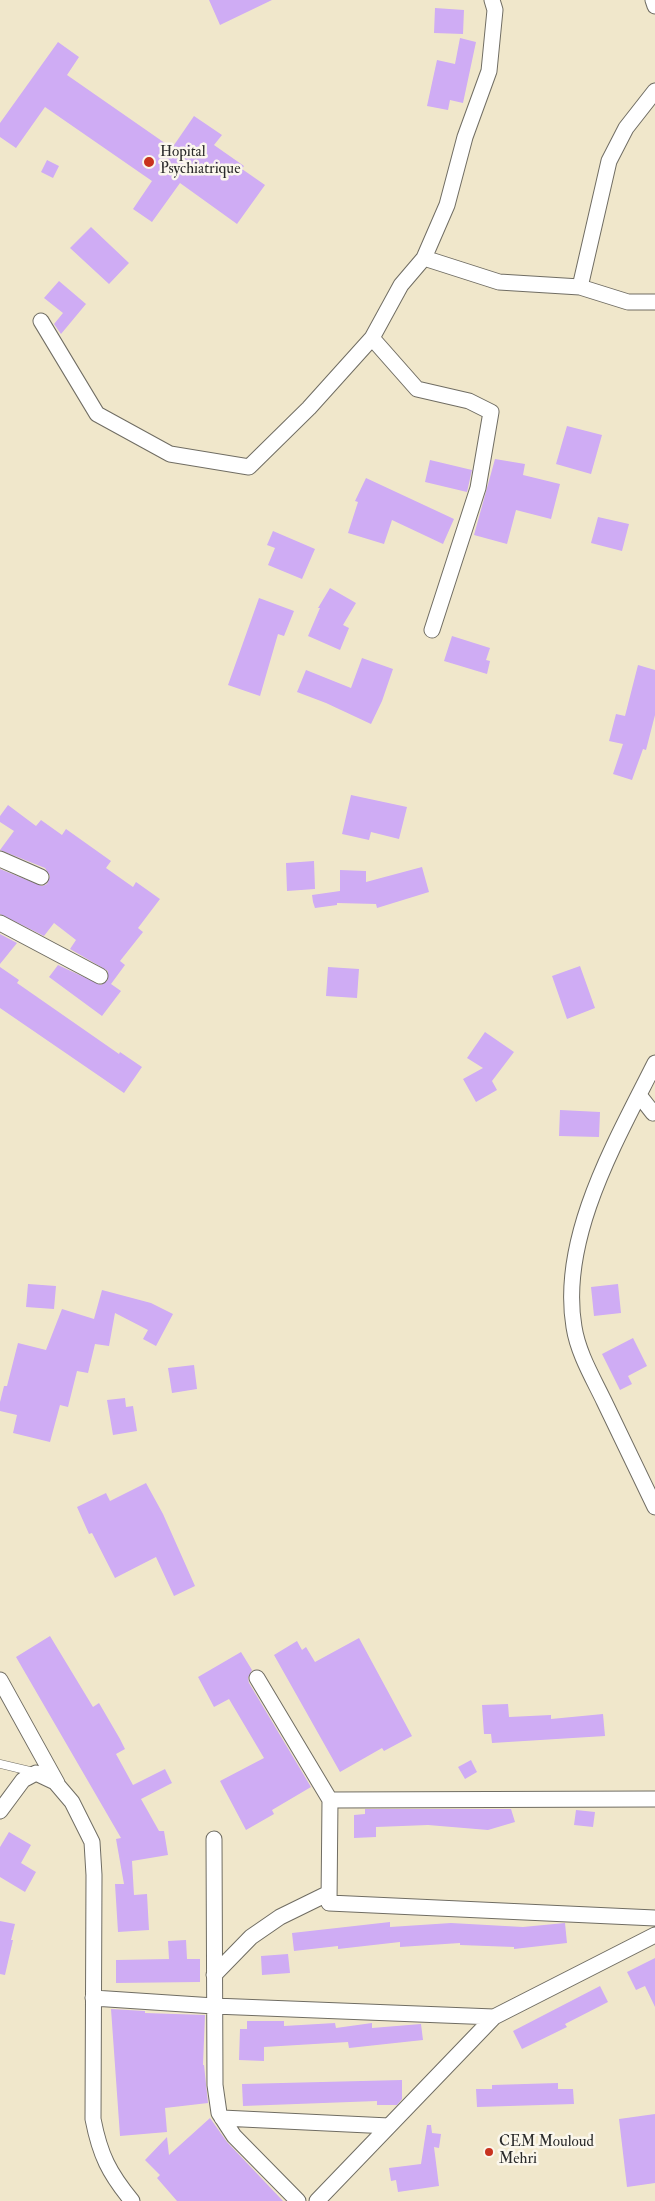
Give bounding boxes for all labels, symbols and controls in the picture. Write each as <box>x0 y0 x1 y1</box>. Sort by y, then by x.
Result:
place label: Hopital Psychiatrique <box>160 144 240 179</box>
marker: Hopital Psychiatrique <box>142 155 156 169</box>
place label: CEM Mouloud Mehri <box>499 2134 594 2169</box>
marker: CEM Mouloud Mehri <box>483 2146 495 2158</box>

